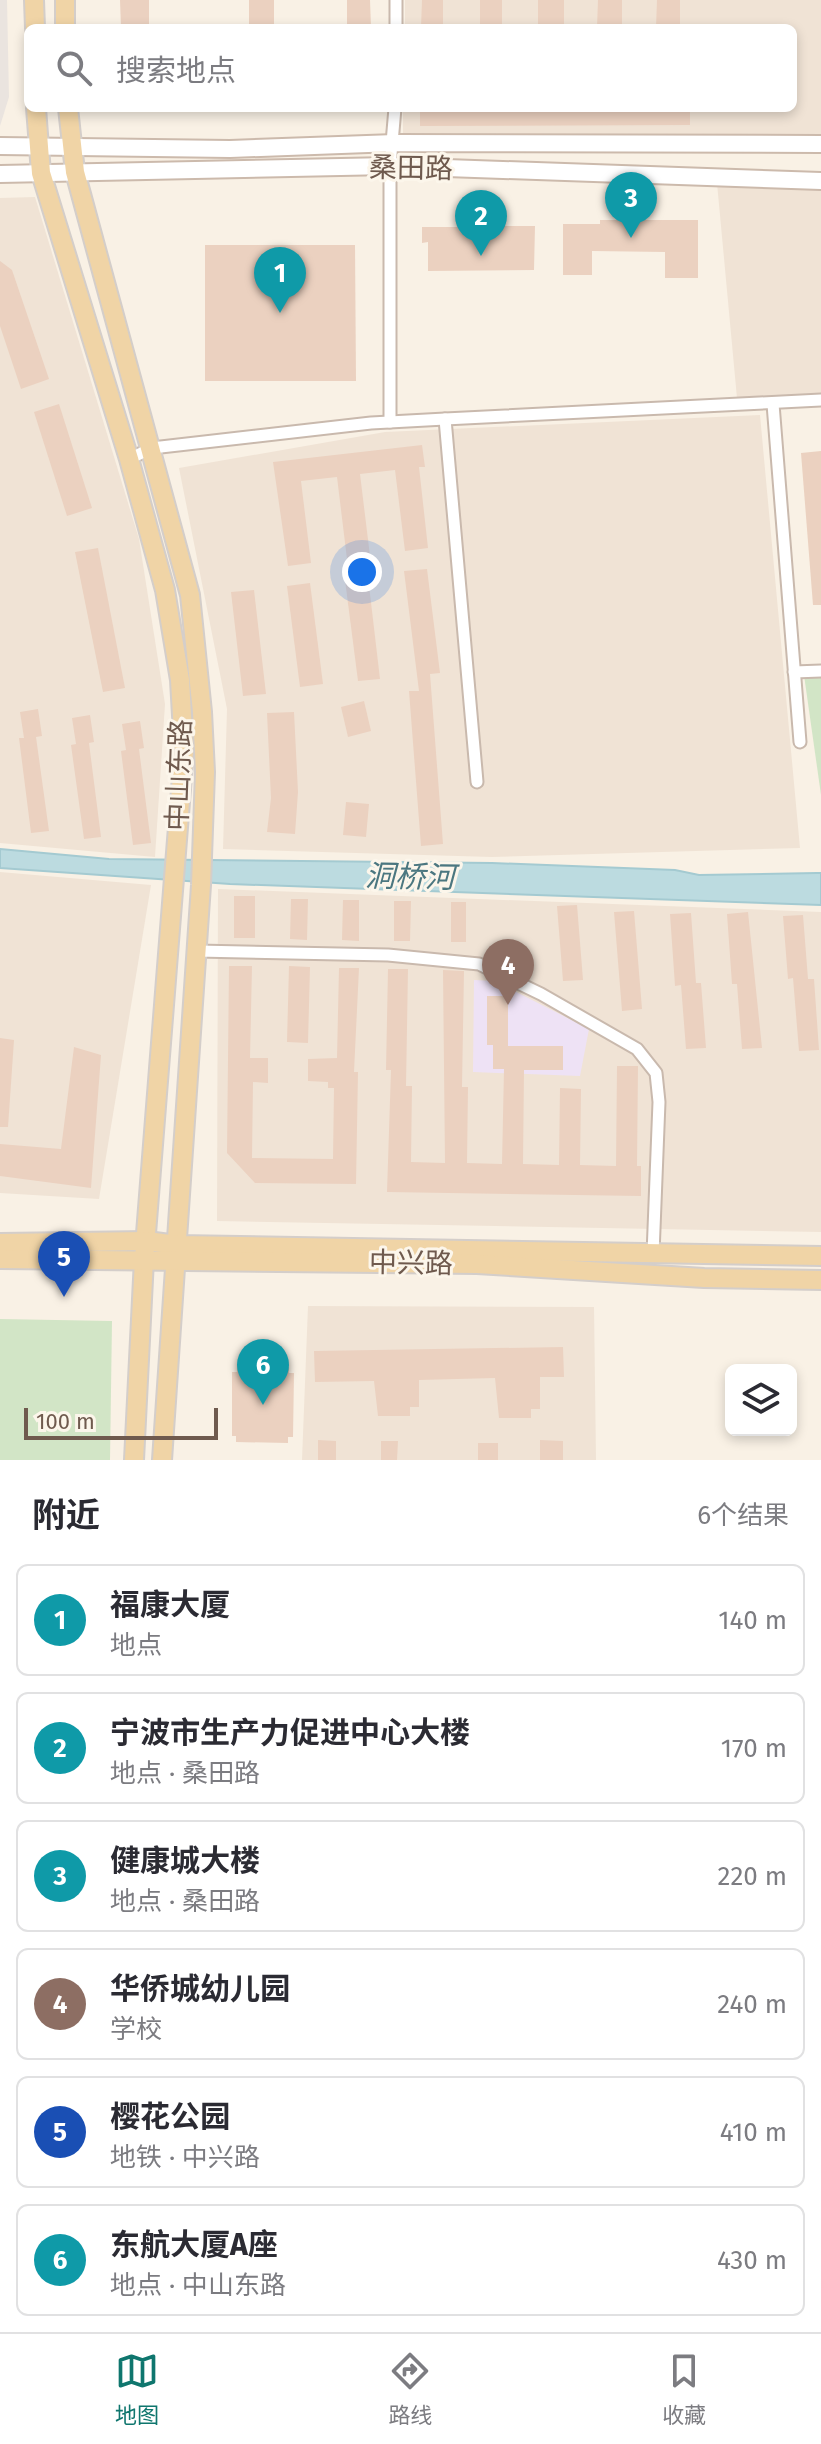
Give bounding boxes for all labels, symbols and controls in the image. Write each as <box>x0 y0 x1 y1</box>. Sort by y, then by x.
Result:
search box <box>24 24 797 112</box>
icon: search <box>52 46 96 90</box>
text: 搜索地点 <box>116 53 236 89</box>
street label: 桑田路 <box>369 151 453 185</box>
pin: 3 <box>605 172 657 238</box>
pin: 2 <box>455 190 507 256</box>
pin: 1 <box>254 247 306 313</box>
your location <box>342 552 382 592</box>
street label: 中山东路 <box>161 718 197 832</box>
water label: 洞桥河 <box>365 858 460 896</box>
pin: 4 <box>482 939 534 1005</box>
pin: 5 <box>38 1231 90 1297</box>
street label: 中兴路 <box>369 1246 453 1280</box>
pin: 6 <box>237 1339 289 1405</box>
map controls <box>725 1364 797 1436</box>
button: layers <box>725 1364 797 1436</box>
scale bar <box>24 1404 218 1440</box>
text: 100 m <box>36 1408 95 1435</box>
text: 附近 <box>32 1495 100 1536</box>
text: 6个结果 <box>697 1500 789 1531</box>
text: 福康大厦 <box>110 1587 230 1623</box>
text: 1 <box>54 1605 66 1636</box>
text: 140 m <box>718 1605 787 1636</box>
text: 地点 <box>110 1630 162 1661</box>
text: 宁波市生产力促进中心大楼 <box>110 1715 470 1751</box>
text: 2 <box>53 1733 67 1764</box>
text: 170 m <box>721 1733 787 1764</box>
text: 地点 · 桑田路 <box>110 1758 260 1789</box>
text: 健康城大楼 <box>110 1843 260 1879</box>
text: 3 <box>53 1861 67 1892</box>
text: 220 m <box>718 1861 787 1892</box>
text: 地点 · 桑田路 <box>110 1886 260 1917</box>
text: 华侨城幼儿园 <box>110 1971 290 2007</box>
text: 4 <box>53 1989 67 2020</box>
text: 240 m <box>717 1989 787 2020</box>
text: 学校 <box>110 2014 162 2045</box>
text: 樱花公园 <box>110 2099 230 2135</box>
text: 5 <box>53 2117 67 2148</box>
text: 410 m <box>720 2117 787 2148</box>
text: 地铁 · 中兴路 <box>110 2142 260 2173</box>
text: 东航大厦A座 <box>110 2227 278 2263</box>
text: 6 <box>53 2245 67 2276</box>
text: 430 m <box>717 2245 787 2276</box>
text: 地点 · 中山东路 <box>110 2270 286 2301</box>
tab: 地图 <box>115 2349 159 2429</box>
tab: 路线 <box>388 2349 432 2429</box>
tab: 收藏 <box>662 2349 706 2429</box>

